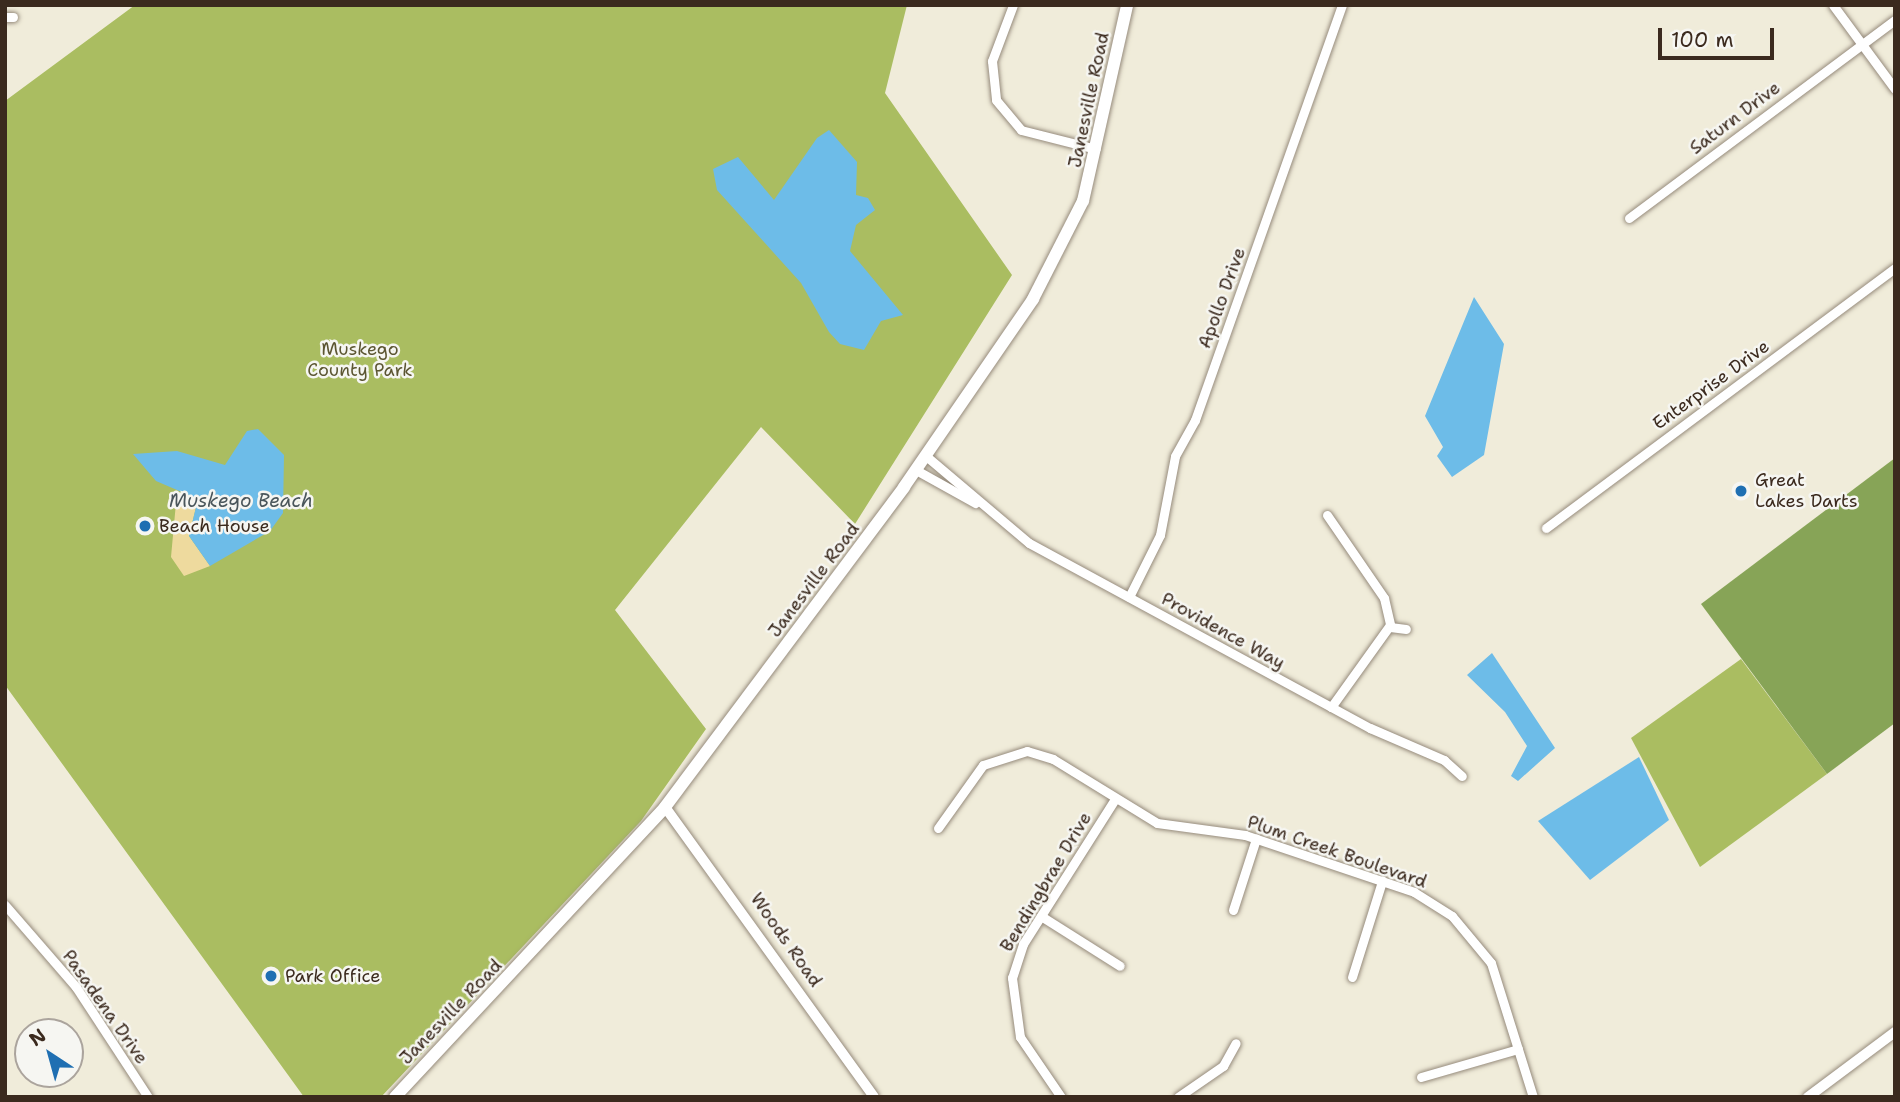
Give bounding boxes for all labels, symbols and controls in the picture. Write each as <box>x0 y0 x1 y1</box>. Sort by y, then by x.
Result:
scale bar <box>1662 14 1778 58</box>
text: 100 m <box>1671 26 1734 54</box>
street label: Janesville Road <box>1064 30 1114 170</box>
street label: Saturn Drive <box>1685 77 1785 159</box>
street label: Apollo Drive <box>1194 245 1250 351</box>
street label: Enterprise Drive <box>1649 336 1773 434</box>
park label: Muskego County Park <box>307 339 413 382</box>
place label: Great Lakes Darts <box>1755 470 1858 512</box>
marker: Great Lakes Darts <box>1733 483 1749 499</box>
water label: Muskego Beach <box>169 490 313 512</box>
place label: Beach House <box>159 515 270 537</box>
marker: Beach House <box>137 518 153 534</box>
street label: Janesville Road <box>764 518 864 642</box>
street label: Providence Way <box>1157 588 1289 674</box>
street label: Bendingbrae Drive <box>996 808 1096 956</box>
street label: Plum Creek Boulevard <box>1244 811 1430 893</box>
street label: Woods Road <box>746 889 826 991</box>
street label: Pasadena Drive <box>58 946 152 1068</box>
street label: Janesville Road <box>395 955 507 1069</box>
place label: Park Office <box>285 965 380 987</box>
marker: Park Office <box>263 968 279 984</box>
north arrow <box>14 1018 84 1088</box>
text: N <box>24 1023 51 1052</box>

